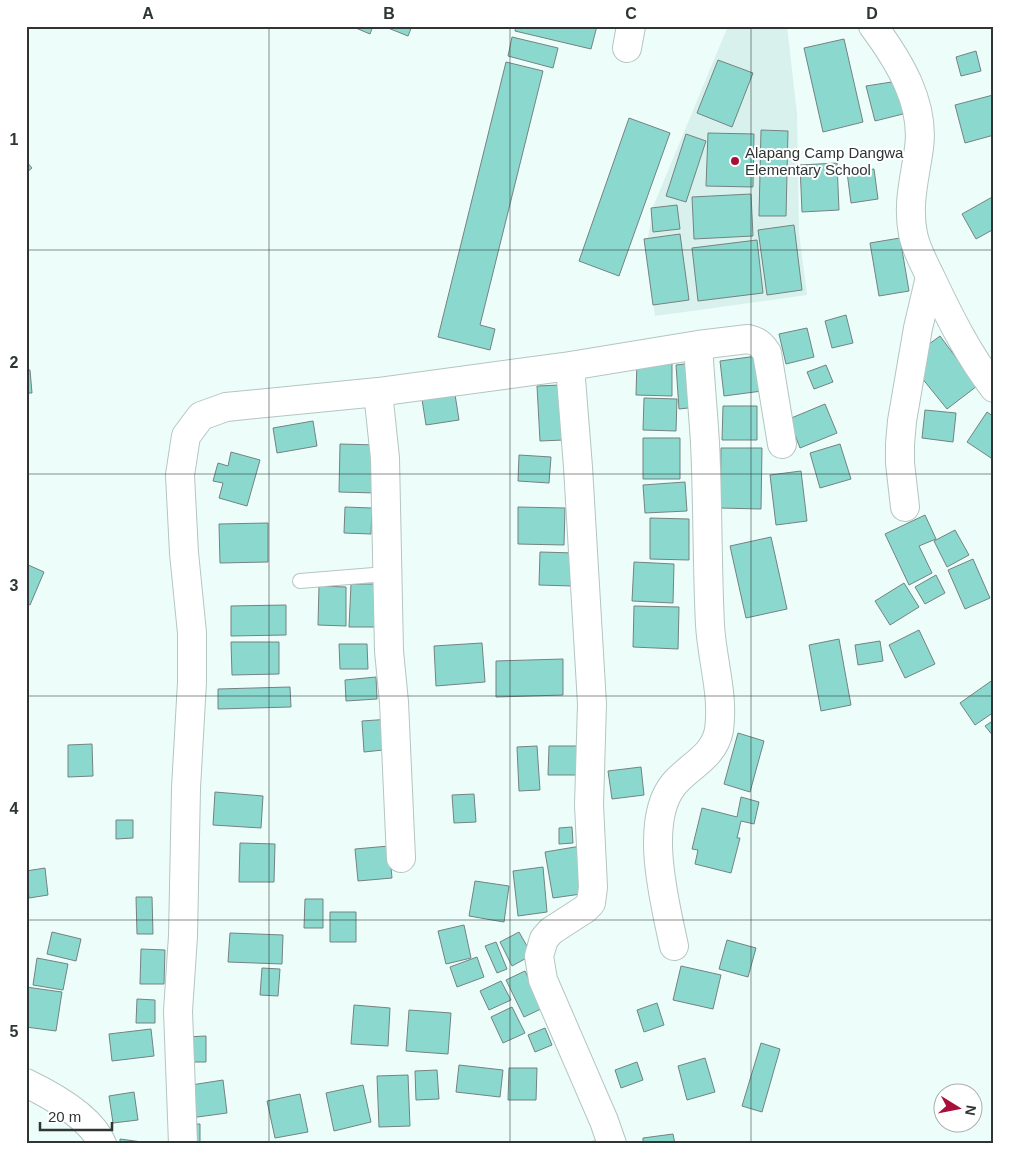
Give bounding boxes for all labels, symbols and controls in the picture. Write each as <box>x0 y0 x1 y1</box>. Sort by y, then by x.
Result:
text: A <box>142 5 154 22</box>
text: B <box>383 5 395 22</box>
text: C <box>625 5 637 22</box>
text: D <box>866 5 878 22</box>
text: 1 <box>10 131 19 148</box>
place label: Alapang Camp Dangwa Elementary School <box>745 144 904 178</box>
marker: Alapang Camp Dangwa Elementary School <box>729 155 741 167</box>
text: 2 <box>10 354 19 371</box>
text: 3 <box>10 577 19 594</box>
text: 4 <box>10 800 19 817</box>
text: 5 <box>10 1023 19 1040</box>
north arrow <box>932 1082 982 1132</box>
scale bar <box>40 1100 112 1132</box>
text: N <box>962 1104 980 1117</box>
text: 20 m <box>48 1108 81 1125</box>

